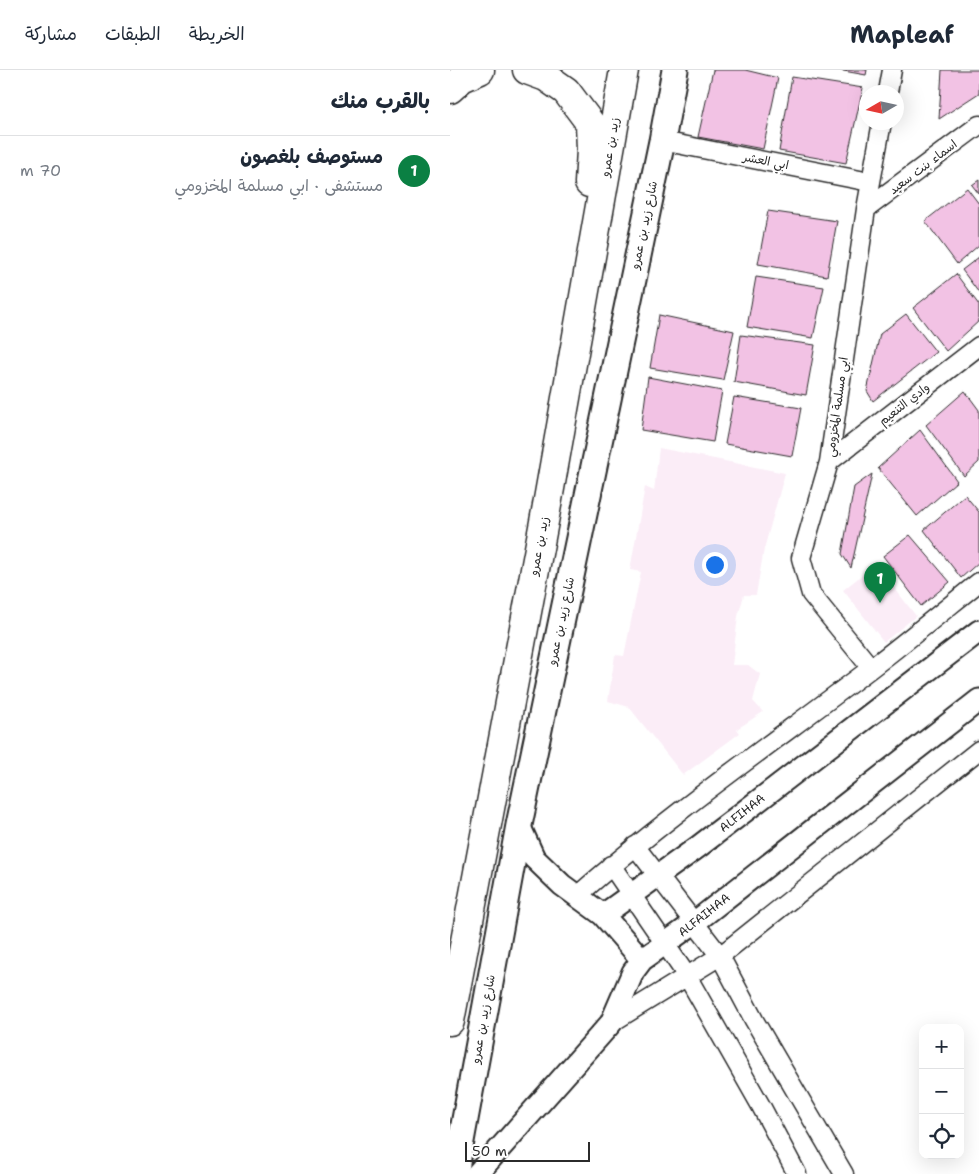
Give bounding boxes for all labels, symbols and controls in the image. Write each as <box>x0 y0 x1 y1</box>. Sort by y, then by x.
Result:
text: Mapleaf <box>850 19 954 51</box>
text: مشاركة <box>25 22 77 46</box>
text: الطبقات <box>105 22 161 46</box>
text: الخريطة <box>189 22 245 46</box>
north arrow <box>859 85 904 130</box>
text: بالقرب منك <box>331 87 430 115</box>
street label: زيد بن عمرو <box>597 116 623 179</box>
street label: اسماء بنت سعيد <box>886 136 960 198</box>
text: مستوصف بلغصون <box>240 144 383 169</box>
street label: ابي العشر <box>740 149 790 176</box>
text: 70 m <box>20 160 61 181</box>
text: 1 <box>410 160 418 181</box>
text: مستشفى · ابي مسلمة المخزومي <box>175 175 383 196</box>
street label: شارع زيد بن عمرو <box>627 179 662 272</box>
street label: ابي مسلمة المخزومي <box>822 356 855 458</box>
street label: وادي التنعيم <box>875 379 933 430</box>
street label: زيد بن عمرو <box>525 515 553 578</box>
your location <box>702 552 728 578</box>
pin: 1 <box>864 562 896 603</box>
street label: شارع زيد بن عمرو <box>544 575 579 668</box>
street label: ALFIHAA <box>716 790 768 836</box>
street label: ALFAIHAA <box>675 890 733 940</box>
street label: شارع زيد بن عمرو <box>467 973 500 1066</box>
map controls <box>919 1024 964 1159</box>
button: + <box>919 1024 964 1069</box>
button: − <box>919 1069 964 1114</box>
button: locate <box>919 1114 964 1159</box>
scale bar <box>465 1139 590 1162</box>
text: 50 m <box>472 1142 507 1160</box>

